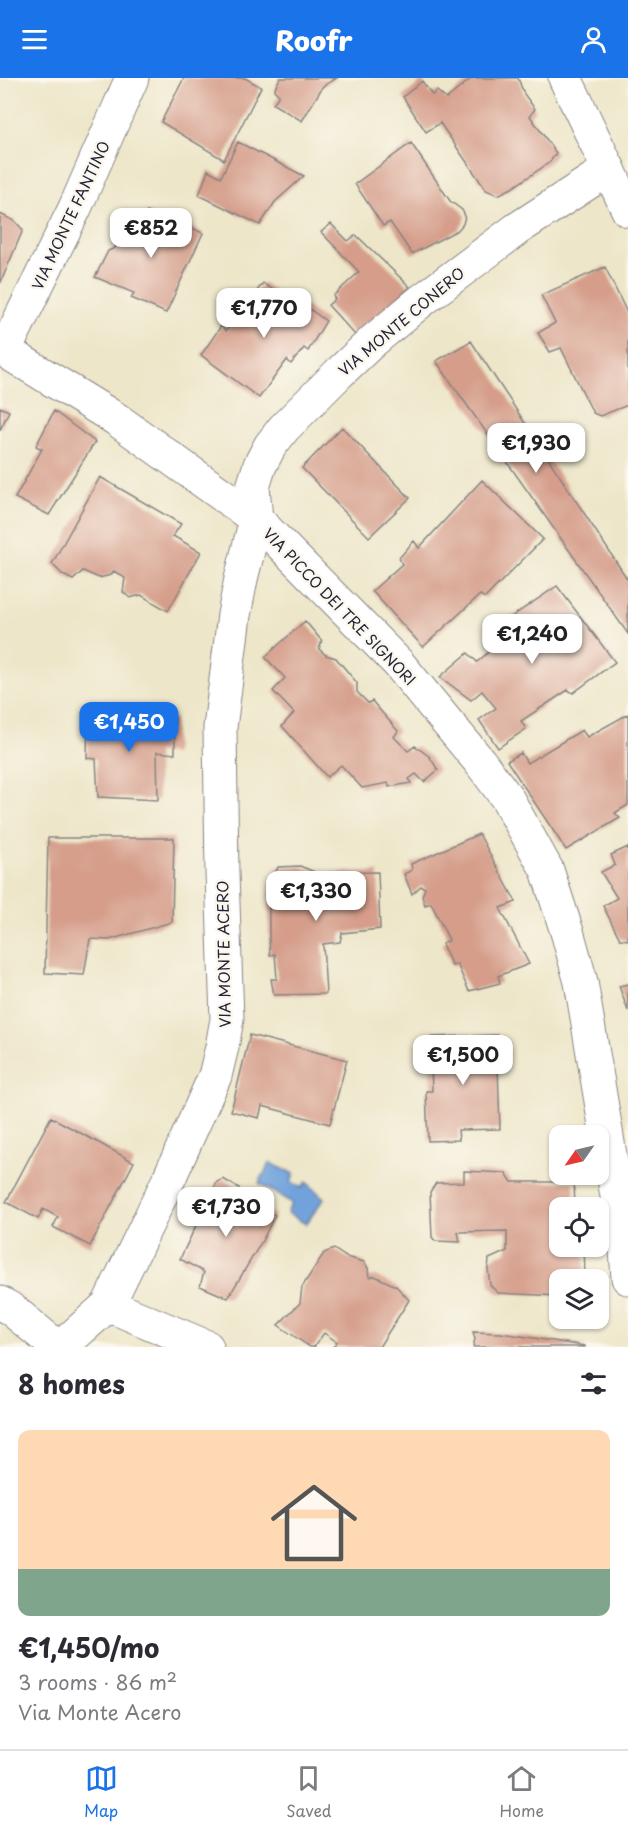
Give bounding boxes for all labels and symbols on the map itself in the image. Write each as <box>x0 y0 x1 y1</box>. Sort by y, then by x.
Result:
street label: VIA MONTE FANTINO <box>25 137 115 293</box>
pin: €852 <box>115 208 187 259</box>
street label: VIA MONTE CONERO <box>333 261 469 381</box>
pin: €1,770 <box>215 288 313 339</box>
pin: €1,930 <box>487 423 585 474</box>
street label: VIA PICCO DEI TRE SIGNORI <box>258 522 422 690</box>
pin: €1,240 <box>483 614 581 665</box>
pin: €1,450 <box>80 702 178 753</box>
pin: €1,330 <box>267 871 365 922</box>
street label: VIA MONTE ACERO <box>210 880 236 1028</box>
pin: €1,500 <box>414 1035 512 1086</box>
north arrow <box>549 1125 609 1185</box>
pin: €1,730 <box>177 1187 275 1238</box>

